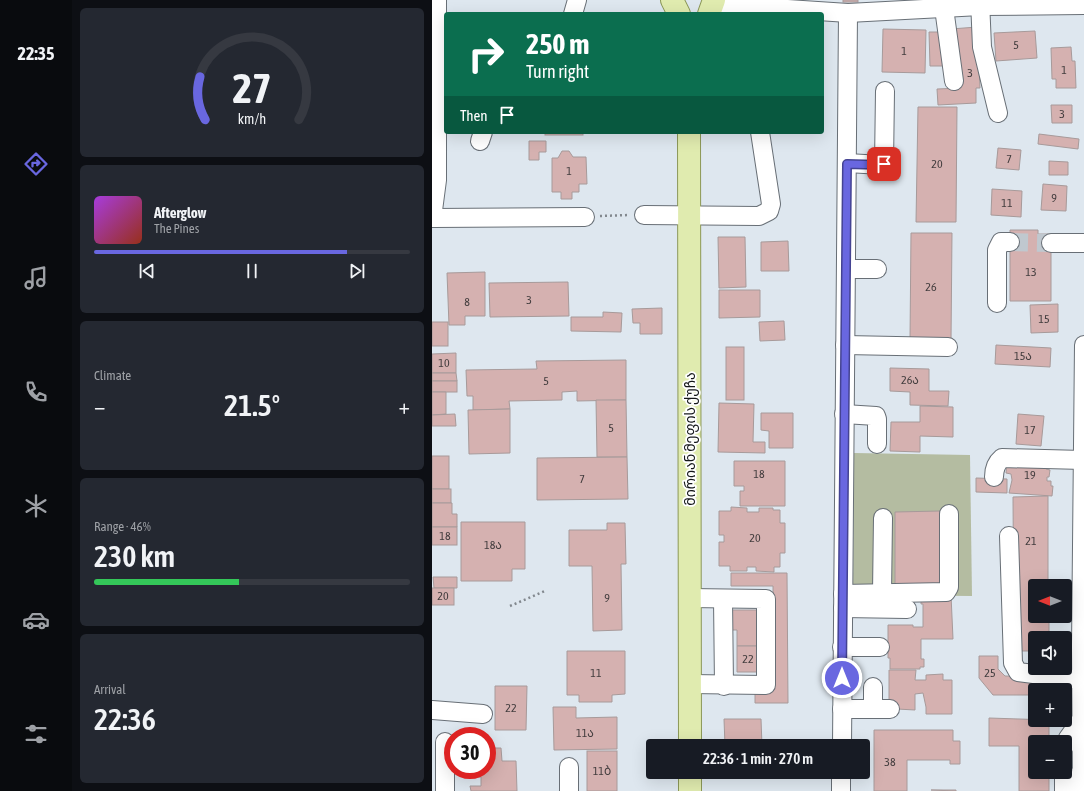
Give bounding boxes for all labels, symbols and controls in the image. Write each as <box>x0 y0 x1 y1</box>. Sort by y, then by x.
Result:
icon: right <box>460 28 512 80</box>
text: 250 m <box>526 28 589 60</box>
house number: 5 <box>1013 38 1019 52</box>
text: 22:35 <box>17 43 55 64</box>
house number: 1 <box>901 44 907 58</box>
text: Turn right <box>526 61 589 82</box>
house number: 1 <box>1061 63 1067 77</box>
text: 27 <box>232 64 272 112</box>
house number: 3 <box>967 66 973 80</box>
icon: arrive <box>496 104 518 126</box>
text: Then <box>460 107 488 124</box>
house number: 3 <box>1059 107 1065 121</box>
text: km/h <box>238 111 266 127</box>
pin <box>867 147 901 181</box>
icon: directions <box>22 150 50 178</box>
house number: 7 <box>1006 152 1012 166</box>
icon: arrive <box>873 153 895 175</box>
house number: 20 <box>931 157 943 171</box>
house number: 1 <box>566 164 572 178</box>
house number: 9 <box>1051 191 1057 205</box>
house number: 11 <box>1001 196 1013 210</box>
text: Afterglow <box>154 204 207 221</box>
text: The Pines <box>154 221 199 236</box>
icon: previous <box>136 260 158 282</box>
icon: pause <box>241 260 263 282</box>
icon: next <box>346 260 368 282</box>
icon: music <box>22 264 50 292</box>
house number: 13 <box>1025 265 1037 279</box>
house number: 26 <box>925 280 937 294</box>
house number: 3 <box>526 293 532 307</box>
house number: 8 <box>464 295 470 309</box>
house number: 15 <box>1038 312 1050 326</box>
house number: 15ა <box>1014 349 1032 363</box>
house number: 10 <box>438 356 450 370</box>
text: Climate <box>94 368 131 383</box>
street label: მირიან მეფის ქუჩა <box>682 372 699 506</box>
house number: 26ა <box>901 373 919 387</box>
house number: 5 <box>543 374 549 388</box>
icon: phone <box>22 378 50 406</box>
text: 21.5° <box>224 388 280 422</box>
text: − <box>94 393 105 419</box>
text: + <box>399 393 410 419</box>
house number: 5 <box>608 421 614 435</box>
house number: 17 <box>1024 423 1036 437</box>
house number: 18 <box>753 467 765 481</box>
house number: 19 <box>1024 468 1036 482</box>
house number: 7 <box>579 472 585 486</box>
icon: climate <box>22 492 50 520</box>
text: Range · 46% <box>94 519 151 534</box>
house number: 18 <box>439 529 451 543</box>
house number: 20 <box>749 531 761 545</box>
house number: 21 <box>1025 534 1037 548</box>
house number: 18ა <box>484 538 502 552</box>
text: 230 km <box>94 539 175 573</box>
north arrow <box>1028 579 1072 623</box>
map controls <box>1028 579 1072 779</box>
house number: 20 <box>437 589 449 603</box>
house number: 9 <box>604 591 610 605</box>
icon: car <box>22 606 50 634</box>
button: sound <box>1028 631 1072 675</box>
house number: 22 <box>742 652 754 666</box>
position arrow <box>821 657 863 699</box>
house number: 11 <box>590 666 602 680</box>
house number: 25 <box>984 666 996 680</box>
text: Arrival <box>94 682 126 697</box>
button: + <box>1028 683 1072 727</box>
house number: 22 <box>505 701 517 715</box>
text: 22:36 <box>94 702 156 736</box>
icon: filters <box>22 720 50 748</box>
house number: 11ა <box>576 726 594 740</box>
speed limit sign: 30 <box>444 727 496 779</box>
button: − <box>1028 735 1072 779</box>
text: 22:36 · 1 min · 270 m <box>703 750 813 767</box>
house number: 38 <box>884 755 896 769</box>
house number: 11ბ <box>593 764 611 778</box>

